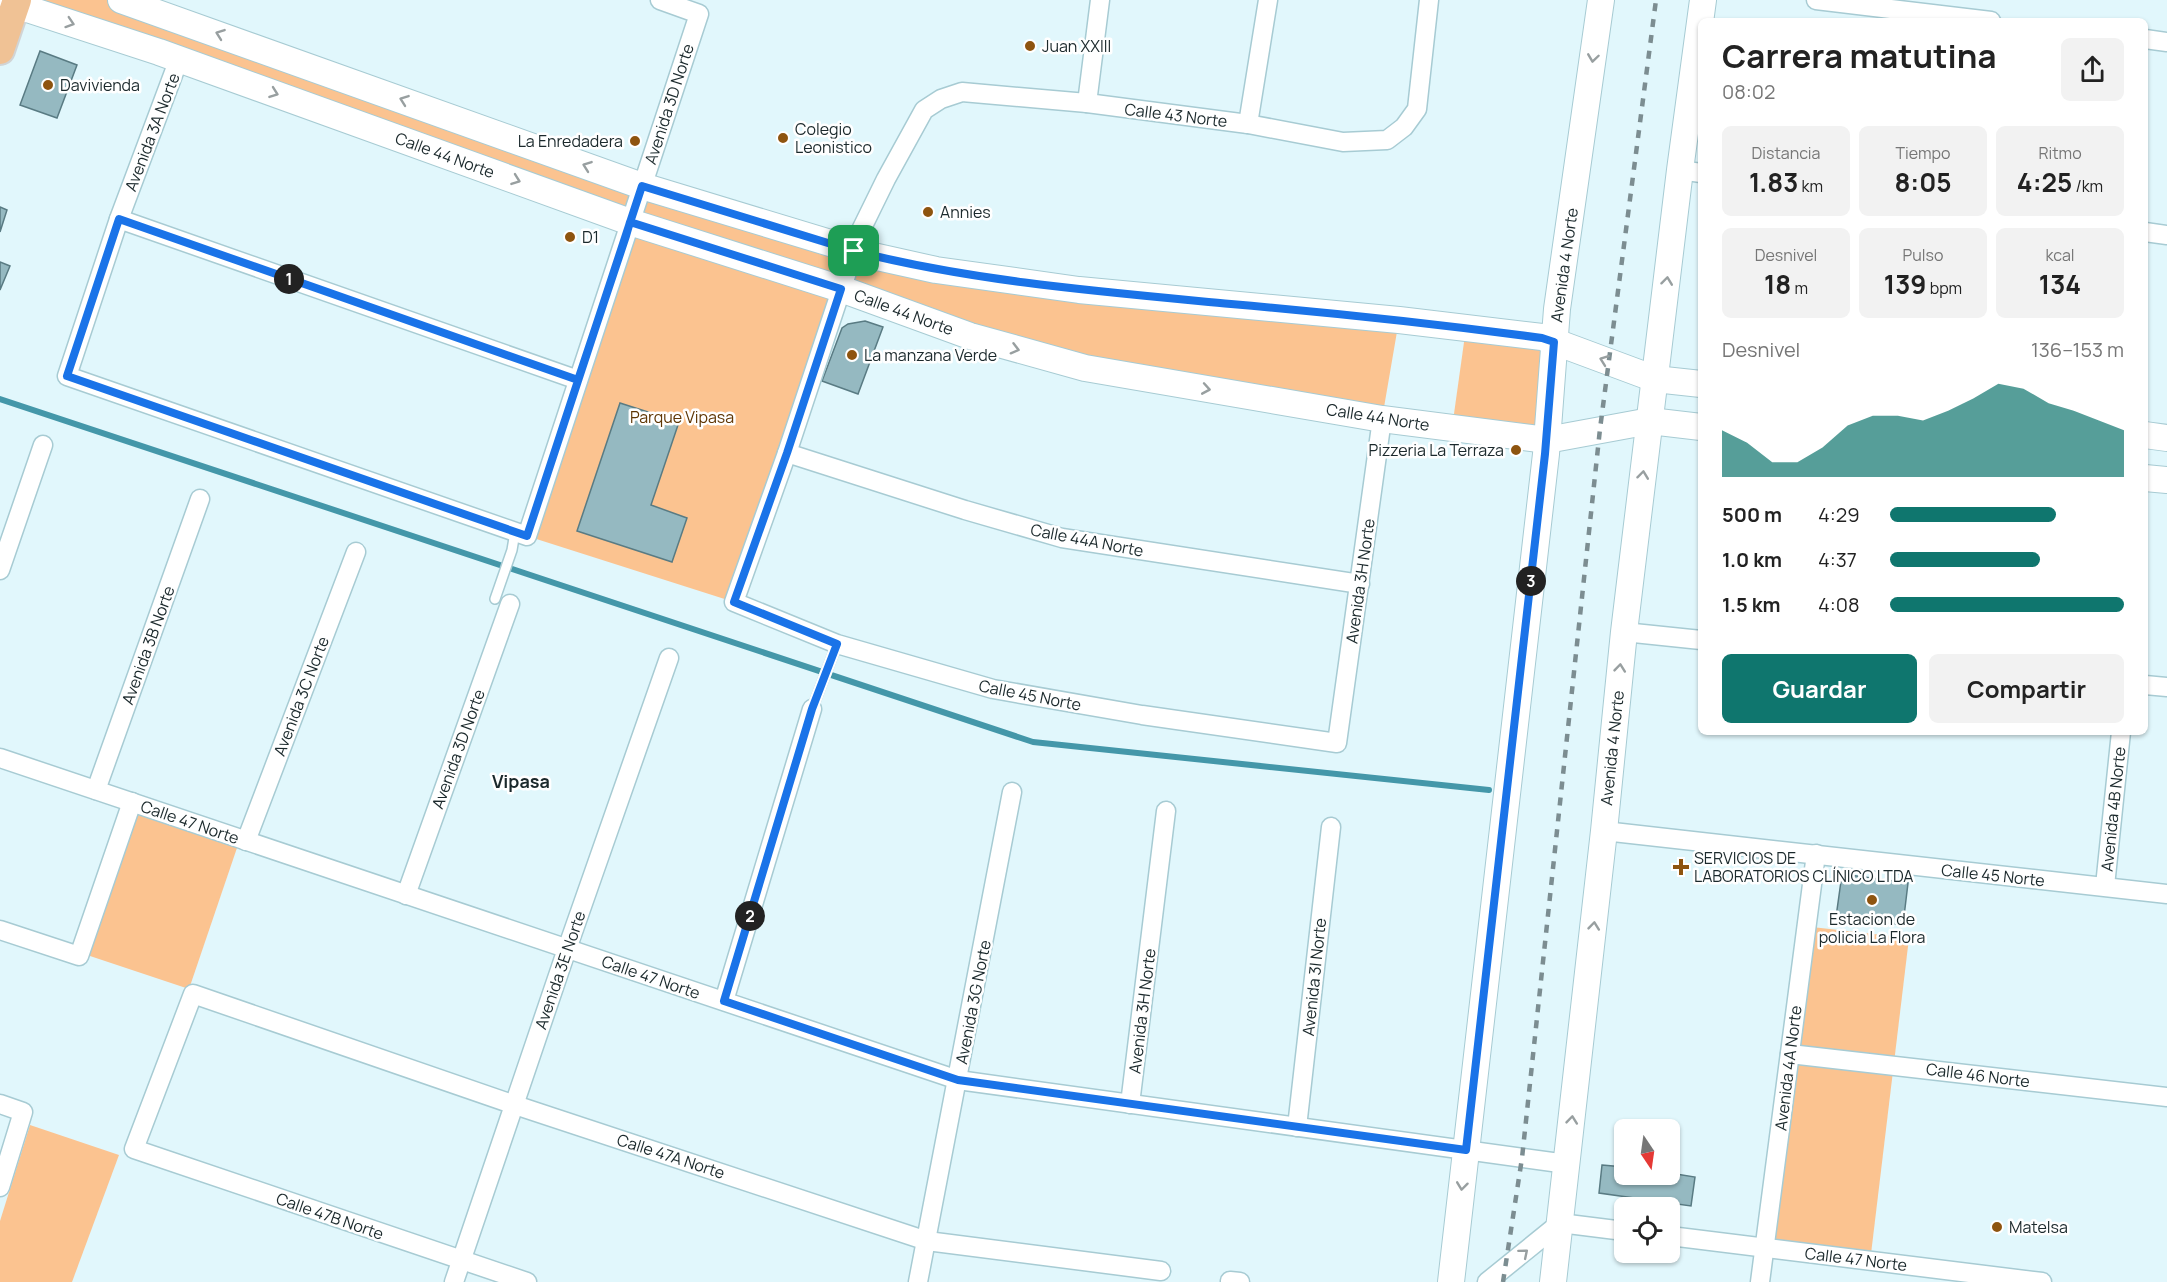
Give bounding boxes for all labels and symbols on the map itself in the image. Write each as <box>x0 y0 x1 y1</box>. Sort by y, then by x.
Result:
one-way arrow <box>64 16 75 28</box>
one-way arrow <box>215 29 226 42</box>
place label: Juan XXIII <box>1042 35 1111 57</box>
marker: Juan XXIII <box>1023 39 1037 53</box>
street label: Avenida 3D Norte <box>639 41 699 167</box>
one-way arrow <box>1587 53 1599 63</box>
street label: Avenida 3A Norte <box>119 70 185 194</box>
place label: Davivienda <box>60 74 140 96</box>
marker: Davivienda <box>41 78 55 92</box>
one-way arrow <box>268 85 279 98</box>
one-way arrow <box>399 95 410 108</box>
street label: Calle 43 Norte <box>1123 98 1229 132</box>
place label: Colegio Leonistico <box>795 118 872 158</box>
street label: Calle 44 Norte <box>392 127 498 183</box>
place label: La Enredadera <box>518 130 623 152</box>
marker: Colegio Leonistico <box>776 131 790 145</box>
marker: La Enredadera <box>628 134 642 148</box>
one-way arrow <box>582 161 593 174</box>
one-way arrow <box>510 173 521 186</box>
place label: Annies <box>940 201 991 223</box>
marker: Annies <box>921 205 935 219</box>
street label: Avenida 4 Norte <box>1545 206 1583 324</box>
pin <box>828 225 879 276</box>
place label: D1 <box>582 226 599 248</box>
marker: D1 <box>563 230 577 244</box>
pin: 1 <box>274 264 304 294</box>
one-way arrow <box>1660 277 1672 286</box>
street label: Calle 44 Norte <box>851 284 957 340</box>
one-way arrow <box>1010 341 1020 354</box>
place label: La manzana Verde <box>864 344 997 366</box>
marker: La manzana Verde <box>845 348 859 362</box>
one-way arrow <box>1600 355 1610 368</box>
one-way arrow <box>1201 382 1211 394</box>
street label: Calle 44 Norte <box>1325 398 1431 436</box>
park label: Parque Vipasa <box>630 406 734 428</box>
place label: Pizzeria La Terraza <box>1368 439 1504 461</box>
marker: Pizzeria La Terraza <box>1509 443 1523 457</box>
one-way arrow <box>1636 470 1649 479</box>
street label: Avenida 3H Norte <box>1340 517 1380 645</box>
street label: Calle 44A Norte <box>1029 518 1145 562</box>
pin: 3 <box>1516 566 1546 596</box>
street label: Avenida 3B Norte <box>116 583 180 707</box>
street label: Avenida 3C Norte <box>268 633 334 759</box>
one-way arrow <box>1613 664 1626 673</box>
street label: Calle 45 Norte <box>977 674 1083 716</box>
street label: Avenida 3D Norte <box>426 686 490 812</box>
street label: Avenida 4 Norte <box>1595 689 1629 807</box>
street label: Avenida 4B Norte <box>2096 746 2130 872</box>
district label: Vipasa <box>492 769 550 793</box>
street label: Calle 47 Norte <box>138 795 242 849</box>
place label: SERVICIOS DE LABORATORIOS CLÍNICO LTDA <box>1694 847 1913 887</box>
marker: SERVICIOS DE LABORATORIOS CLÍNICO LTDA <box>1672 858 1690 876</box>
street label: Calle 45 Norte <box>1940 859 2046 891</box>
marker: Estacion de policia La Flora <box>1865 893 1879 907</box>
pin: 2 <box>735 901 765 931</box>
street label: Avenida 3E Norte <box>529 908 591 1032</box>
place label: Estacion de policia La Flora <box>1819 908 1925 948</box>
street label: Avenida 3I Norte <box>1297 917 1331 1037</box>
one-way arrow <box>1587 921 1599 930</box>
street label: Avenida 3G Norte <box>950 938 996 1066</box>
street label: Avenida 3H Norte <box>1123 947 1161 1075</box>
street label: Calle 47 Norte <box>599 950 703 1004</box>
street label: Avenida 4A Norte <box>1769 1004 1807 1132</box>
street label: Calle 46 Norte <box>1925 1058 2031 1092</box>
one-way arrow <box>1565 1115 1578 1124</box>
north arrow <box>1614 1119 1680 1185</box>
street label: Calle 47A Norte <box>614 1128 728 1184</box>
one-way arrow <box>1456 1182 1469 1191</box>
street label: Calle 47B Norte <box>273 1187 387 1245</box>
place label: Matelsa <box>2009 1216 2068 1238</box>
marker: Matelsa <box>1990 1220 2004 1234</box>
street label: Calle 47 Norte <box>1804 1242 1908 1276</box>
one-way arrow <box>1517 1250 1528 1261</box>

